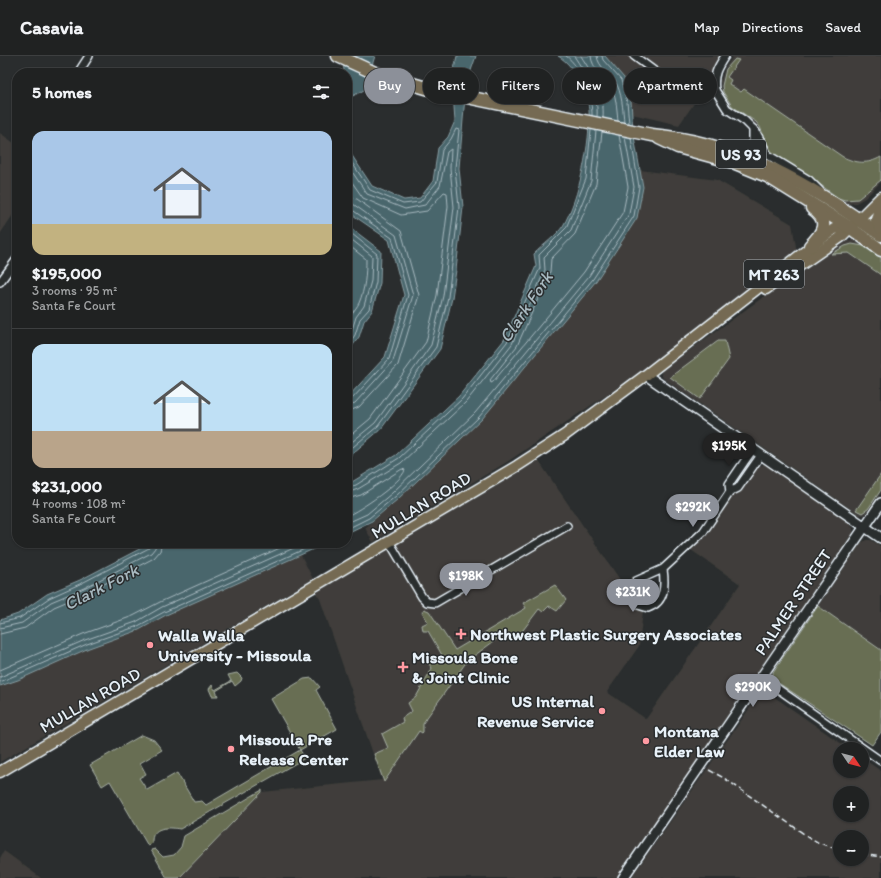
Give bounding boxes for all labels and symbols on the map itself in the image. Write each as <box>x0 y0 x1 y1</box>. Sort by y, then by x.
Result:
road number: US 93 <box>716 140 766 168</box>
road number: MT 263 <box>744 260 804 288</box>
water label: Clark Fork <box>494 266 559 347</box>
pin: $195K <box>701 433 757 467</box>
street label: MULLAN ROAD <box>367 467 475 543</box>
pin: $292K <box>665 494 721 528</box>
street label: PALMER STREET <box>750 545 836 659</box>
water label: Clark Fork <box>60 558 144 615</box>
pin: $198K <box>438 563 494 597</box>
pin: $231K <box>605 579 661 613</box>
place label: Northwest Plastic Surgery Associates <box>470 624 742 645</box>
place label: Walla Walla University - Missoula <box>158 625 311 666</box>
marker: Northwest Plastic Surgery Associates <box>455 628 467 640</box>
marker: Walla Walla University - Missoula <box>145 640 155 650</box>
place label: Missoula Bone & Joint Clinic <box>412 647 518 687</box>
marker: Missoula Bone & Joint Clinic <box>397 661 409 673</box>
street label: MULLAN ROAD <box>36 663 144 737</box>
pin: $290K <box>725 674 781 708</box>
place label: US Internal Revenue Service <box>477 691 594 731</box>
marker: US Internal Revenue Service <box>597 706 607 716</box>
place label: Montana Elder Law <box>654 721 725 761</box>
place label: Missoula Pre Release Center <box>239 729 349 769</box>
marker: Montana Elder Law <box>641 736 651 746</box>
north arrow <box>833 742 869 778</box>
marker: Missoula Pre Release Center <box>226 744 236 754</box>

